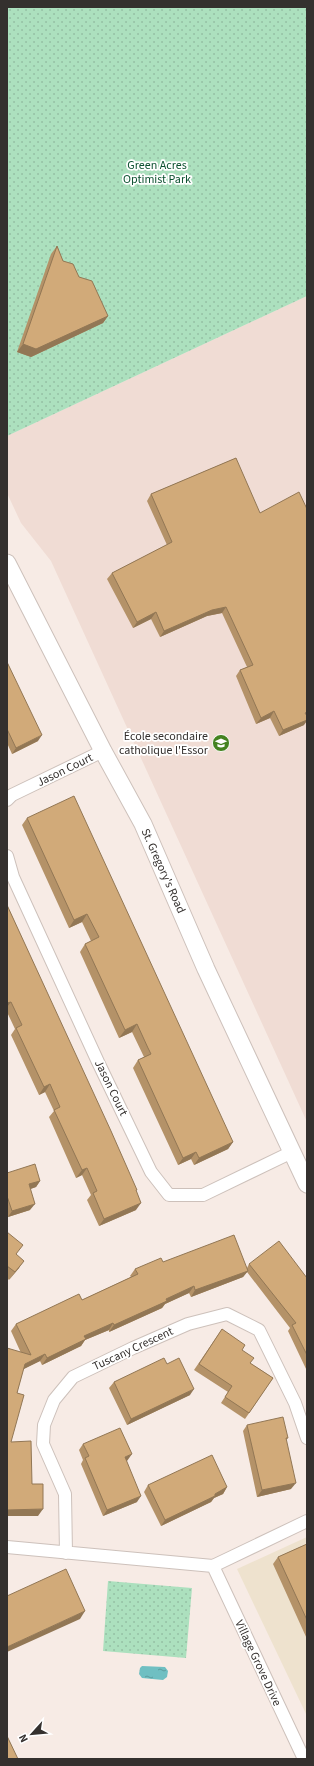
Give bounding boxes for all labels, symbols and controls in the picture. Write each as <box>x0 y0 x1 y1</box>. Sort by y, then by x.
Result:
park label: Green Acres Optimist Park <box>123 157 191 188</box>
place label: École secondaire catholique l'Essor <box>119 728 209 759</box>
school or university icon: École secondaire catholique l'Essor <box>211 733 231 753</box>
street label: Jason Court <box>34 749 96 791</box>
street label: St. Gregory's Road <box>137 826 189 916</box>
street label: Jason Court <box>90 1057 132 1119</box>
street label: Tuscany Crescent <box>90 1323 176 1375</box>
street label: Village Grove Drive <box>231 1617 285 1709</box>
north arrow <box>12 1714 52 1754</box>
text: N <box>15 1732 32 1745</box>

